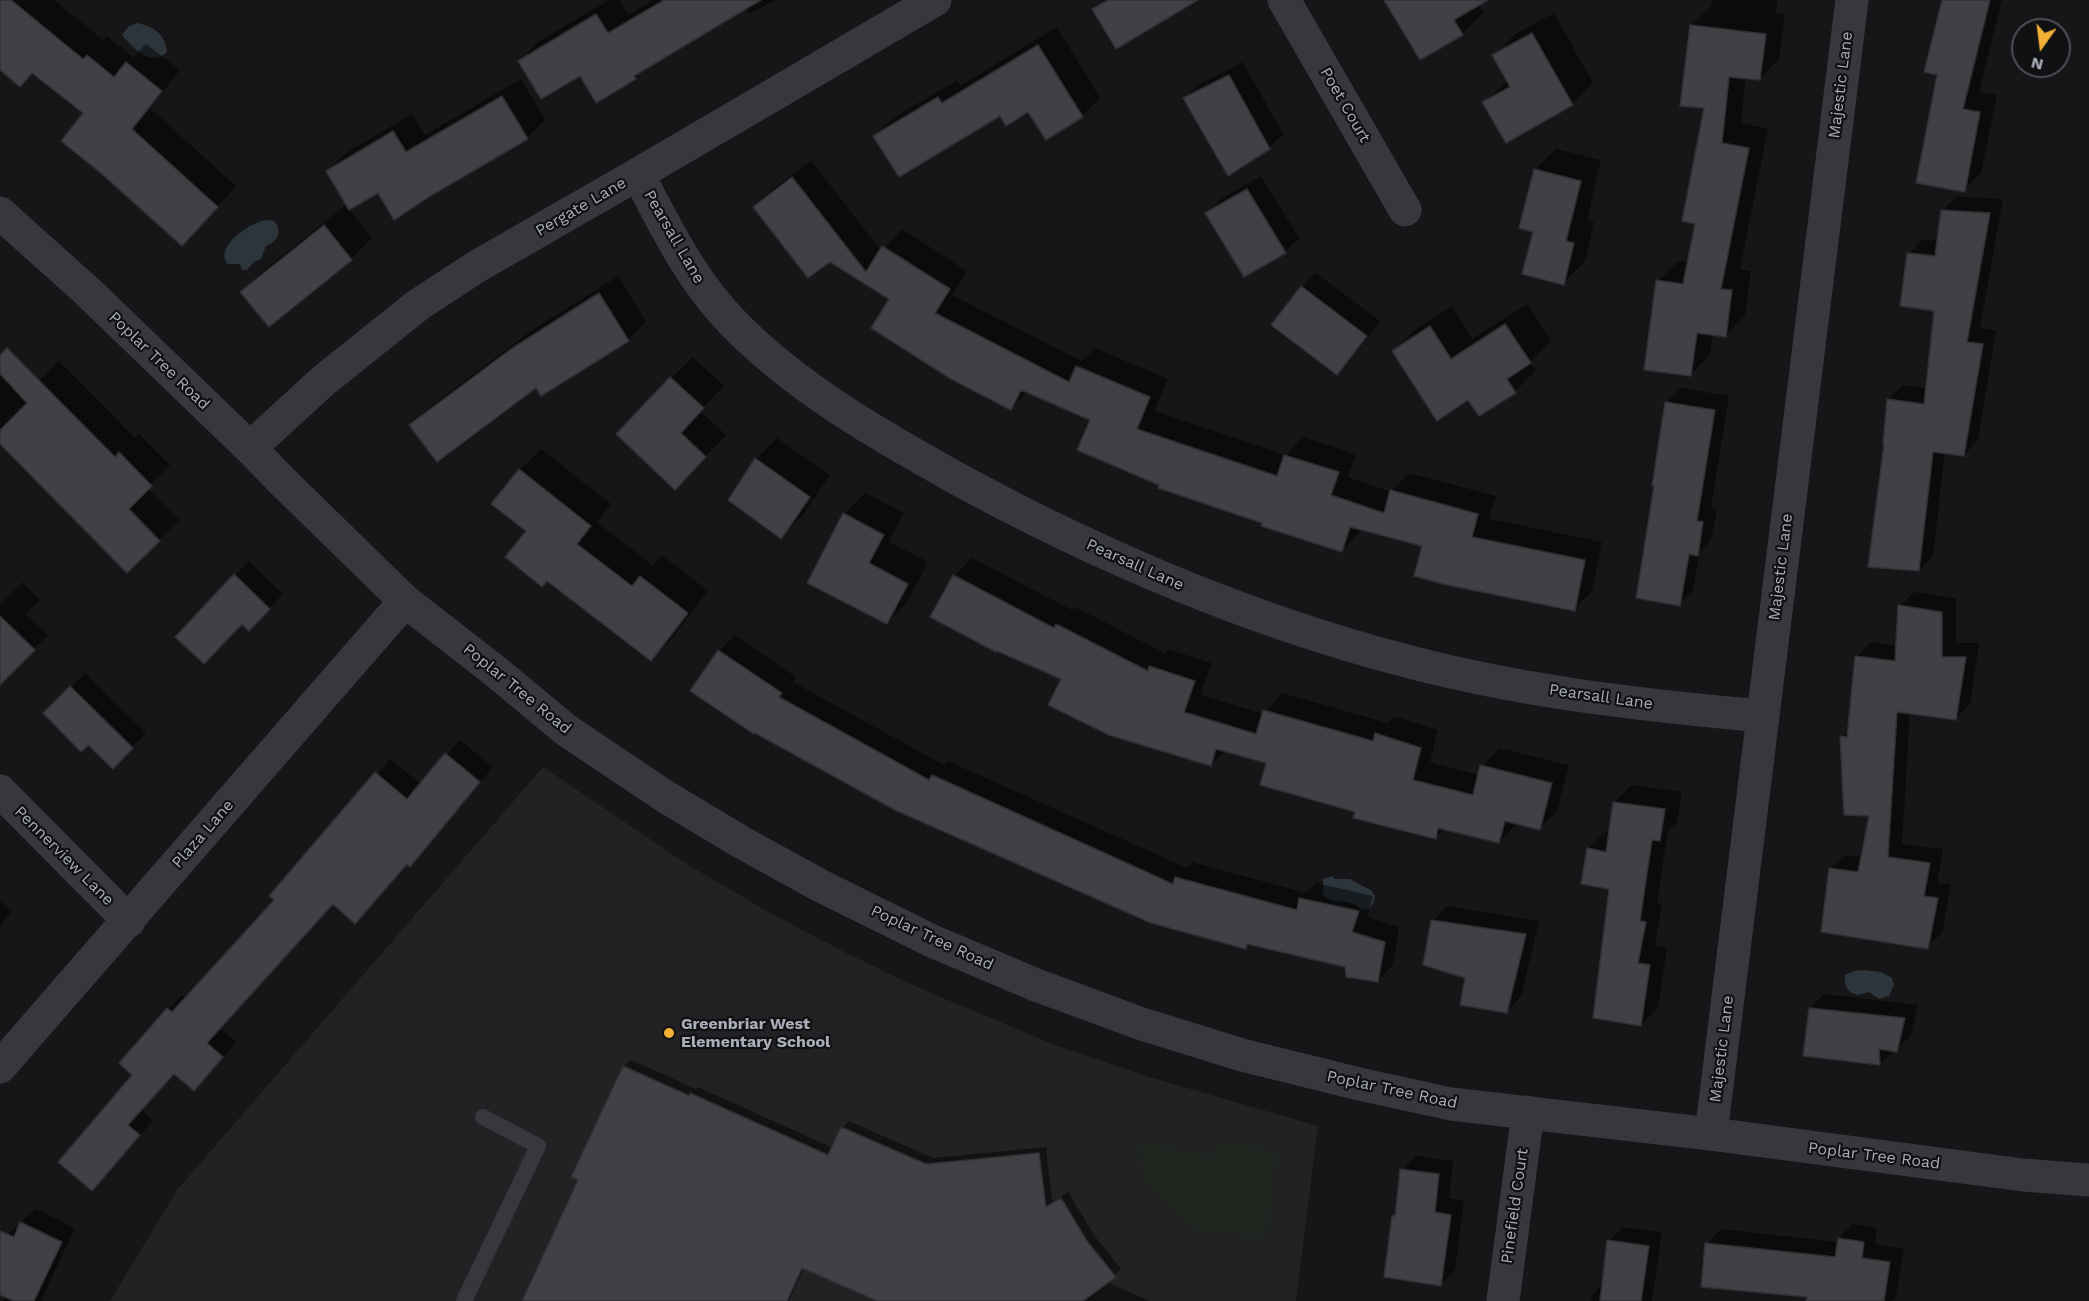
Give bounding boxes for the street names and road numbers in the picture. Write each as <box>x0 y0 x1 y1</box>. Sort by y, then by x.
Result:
street label: Majestic Lane <box>1825 30 1857 140</box>
street label: Poet Court <box>1316 64 1374 146</box>
street label: Pergate Lane <box>532 173 630 241</box>
street label: Pearsall Lane <box>640 187 708 287</box>
street label: Poplar Tree Road <box>104 308 214 414</box>
street label: Majestic Lane <box>1765 512 1797 622</box>
street label: Pearsall Lane <box>1083 535 1187 595</box>
street label: Poplar Tree Road <box>459 640 575 738</box>
street label: Pearsall Lane <box>1548 680 1654 714</box>
street label: Plaza Lane <box>168 796 238 872</box>
street label: Pennerview Lane <box>10 802 118 910</box>
street label: Poplar Tree Road <box>868 901 996 975</box>
street label: Majestic Lane <box>1706 994 1738 1104</box>
street label: Poplar Tree Road <box>1325 1067 1459 1113</box>
street label: Poplar Tree Road <box>1807 1138 1941 1174</box>
street label: Pinefield Court <box>1497 1147 1533 1265</box>

